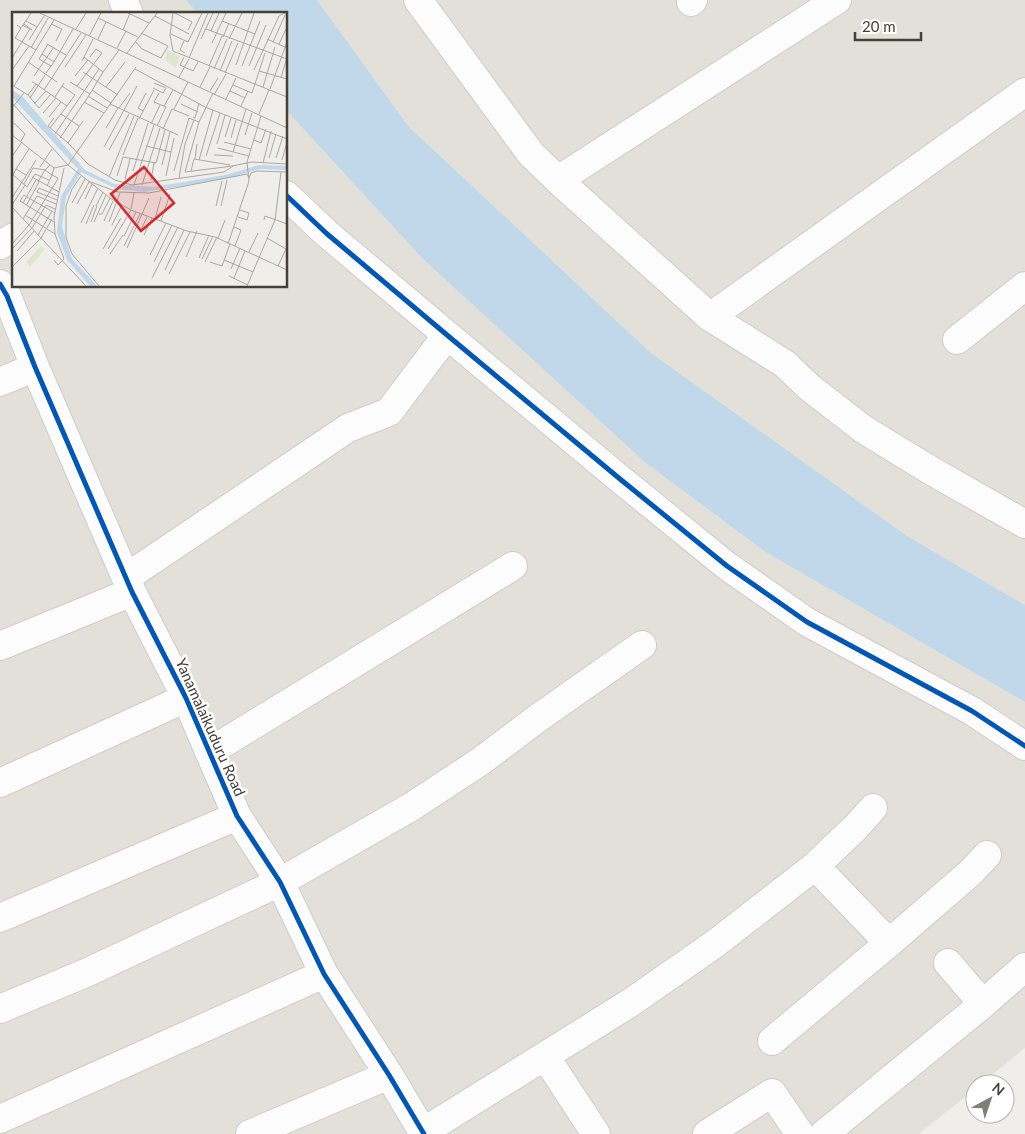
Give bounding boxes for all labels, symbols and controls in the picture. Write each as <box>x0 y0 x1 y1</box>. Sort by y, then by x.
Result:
scale bar <box>855 10 921 42</box>
inset map <box>12 12 288 288</box>
text: 20 m <box>862 17 896 35</box>
street label: Yanamalaikuduru Road <box>172 655 250 799</box>
north arrow <box>965 1074 1015 1124</box>
text: N <box>989 1079 1008 1099</box>

